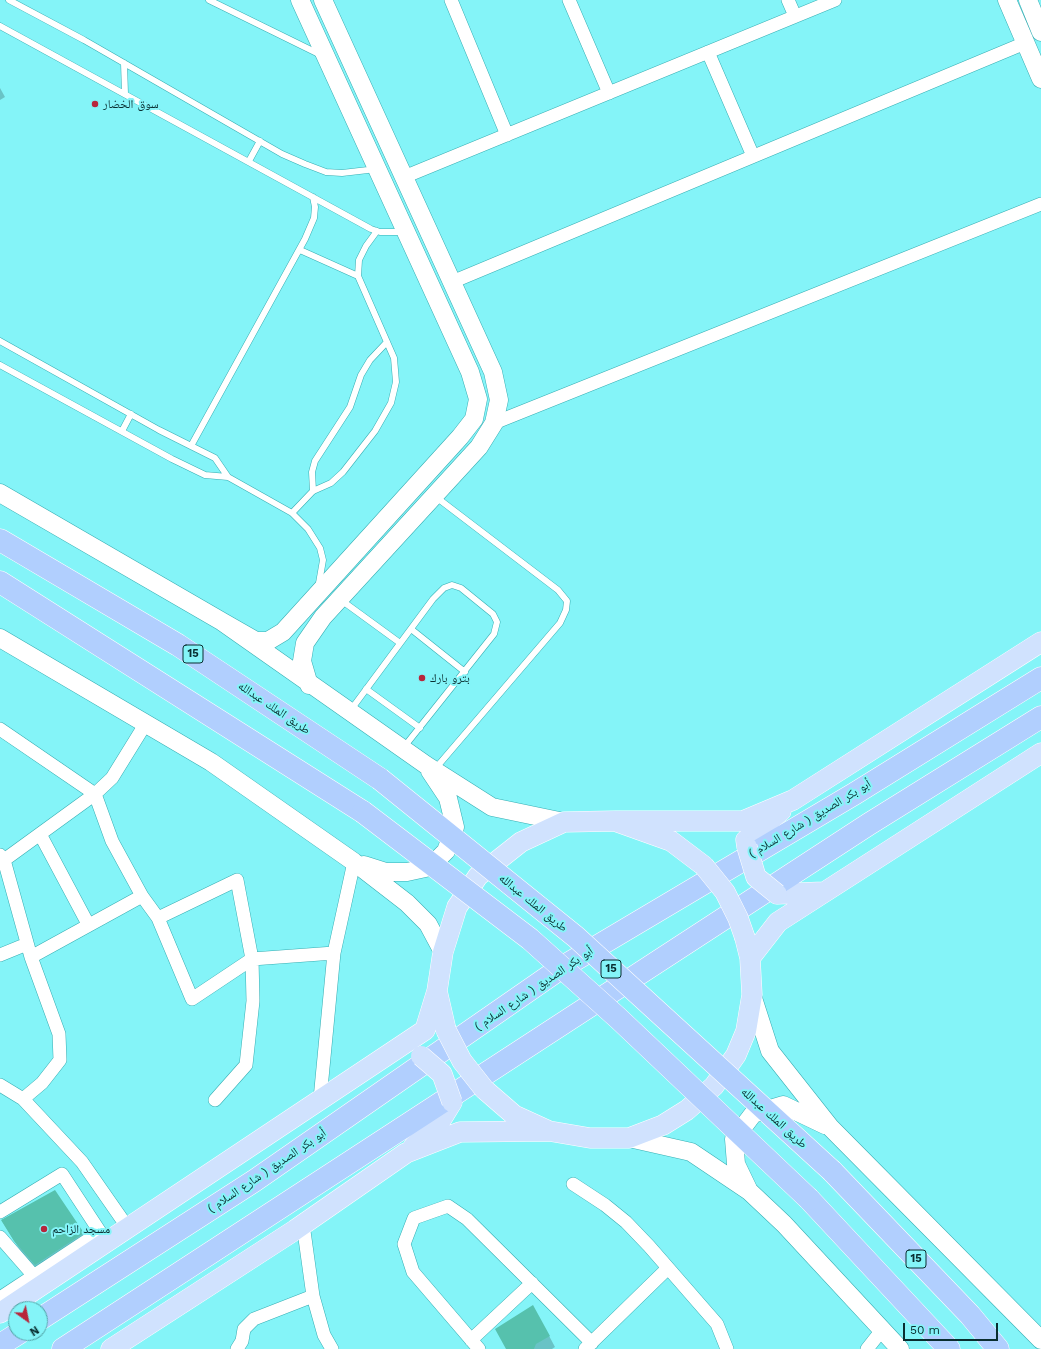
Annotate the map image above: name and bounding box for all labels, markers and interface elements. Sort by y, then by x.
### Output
place label: سوق الخضار [103,97,159,111]
marker: سوق الخضار [90,99,100,109]
road number: 15 [183,645,203,663]
place label: بترو بارك [430,671,470,685]
marker: بترو بارك [417,673,427,683]
street label: طريق الملك عبدالله [235,679,313,737]
street label: ( شارع السلام ) أبو بكر الصديق [746,777,874,861]
street label: طريق الملك عبدالله [496,871,570,935]
street label: ( شارع السلام ) أبو بكر الصديق [472,944,596,1034]
road number: 15 [601,960,621,978]
street label: طريق الملك عبدالله [738,1085,810,1151]
street label: ( شارع السلام ) أبو بكر الصديق [205,1126,329,1216]
place label: مسجد الزاحم [52,1222,110,1236]
marker: مسجد الزاحم [39,1224,49,1234]
road number: 15 [906,1250,926,1268]
north arrow [8,1301,48,1341]
scale bar [905,1315,1000,1341]
text: N [27,1323,41,1338]
text: 50 m [910,1323,940,1337]

